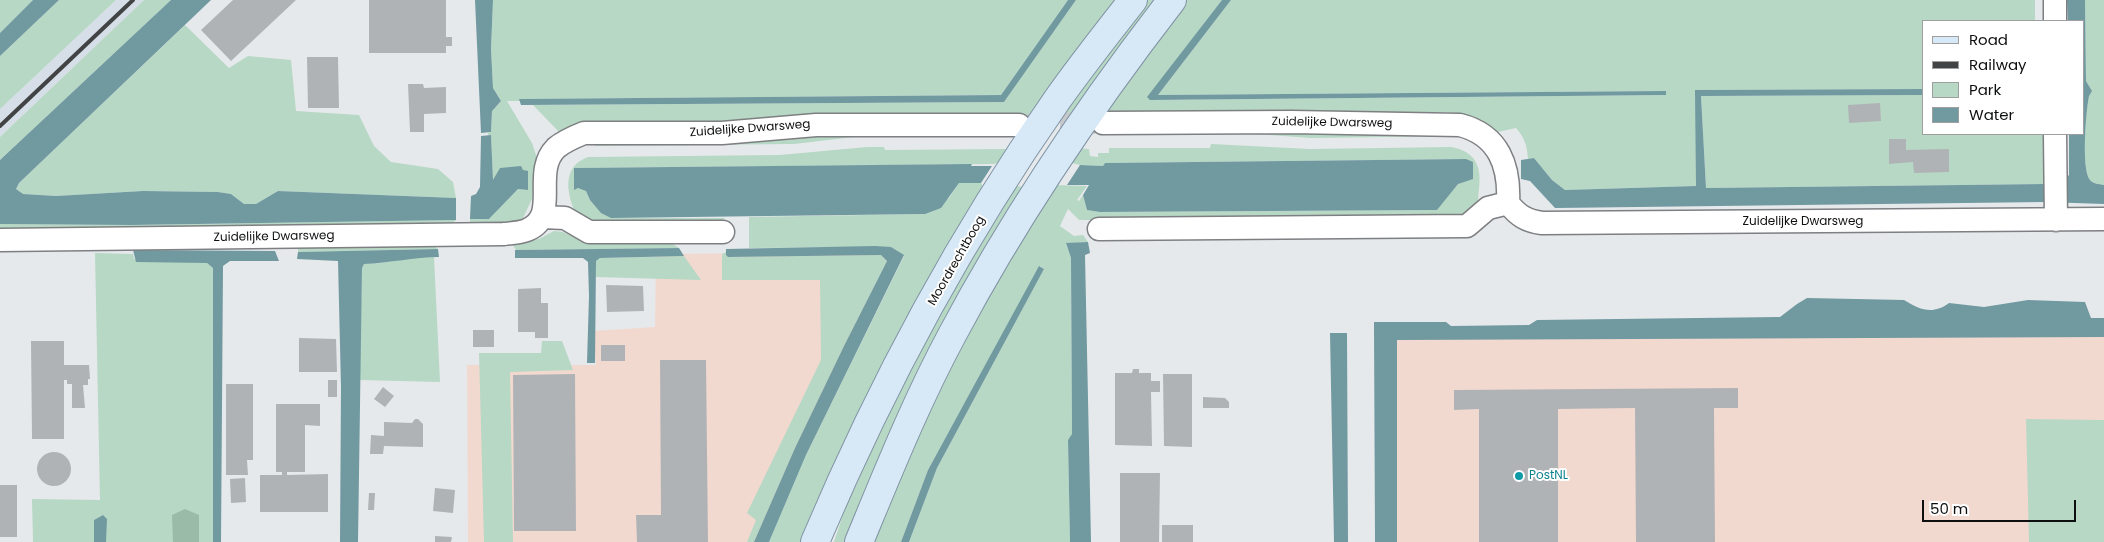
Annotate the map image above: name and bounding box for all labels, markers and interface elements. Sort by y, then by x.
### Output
legend [1922,20,2084,135]
text: Road [1969,29,2008,50]
text: Railway [1969,54,2027,75]
text: Park [1969,79,2001,100]
text: Water [1969,104,2014,125]
street label: Zuidelijke Dwarsweg [1271,115,1393,131]
street label: Zuidelijke Dwarsweg [689,118,811,140]
street label: Moordrechtboog [925,214,989,308]
street label: Zuidelijke Dwarsweg [1743,215,1863,229]
street label: Zuidelijke Dwarsweg [213,229,335,245]
place label: PostNL [1529,469,1568,483]
marker: PostNL [1513,470,1525,482]
scale bar [1924,490,2078,522]
text: 50 m [1930,498,1968,519]

